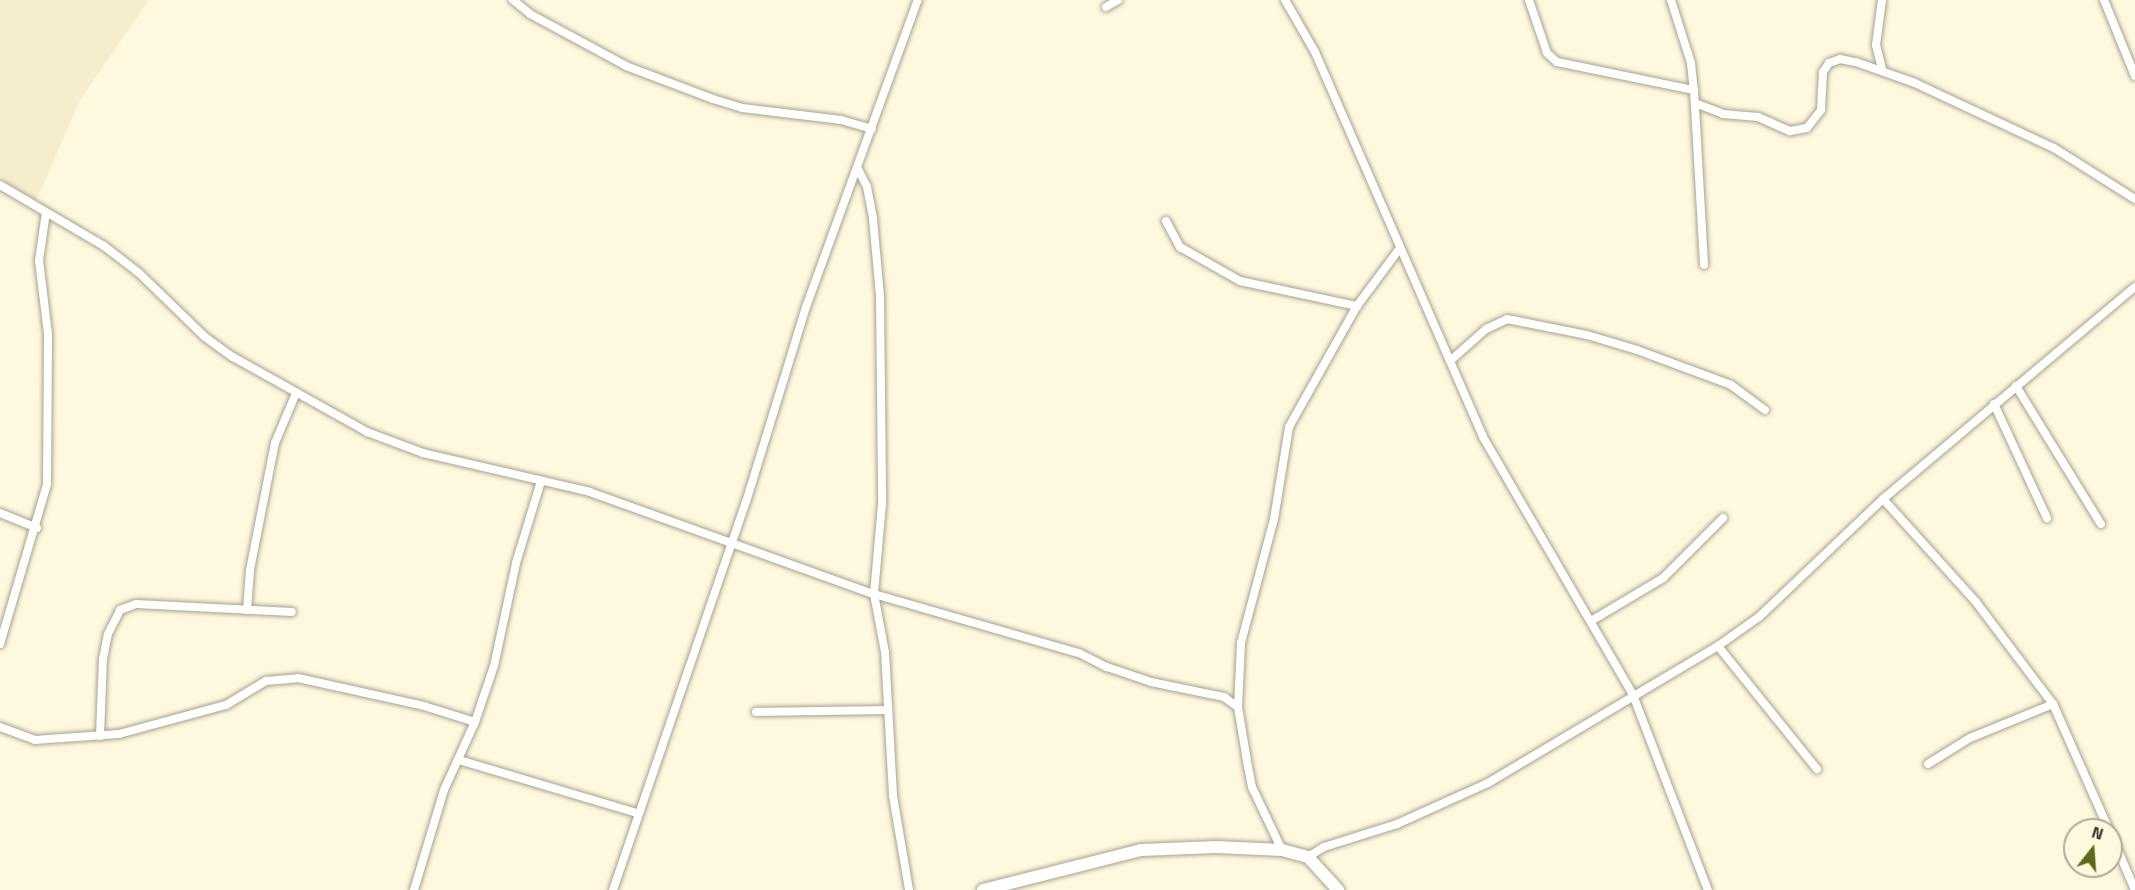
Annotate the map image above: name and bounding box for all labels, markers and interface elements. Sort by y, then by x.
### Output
north arrow [2063,818,2123,878]
text: N [2089,820,2106,846]

